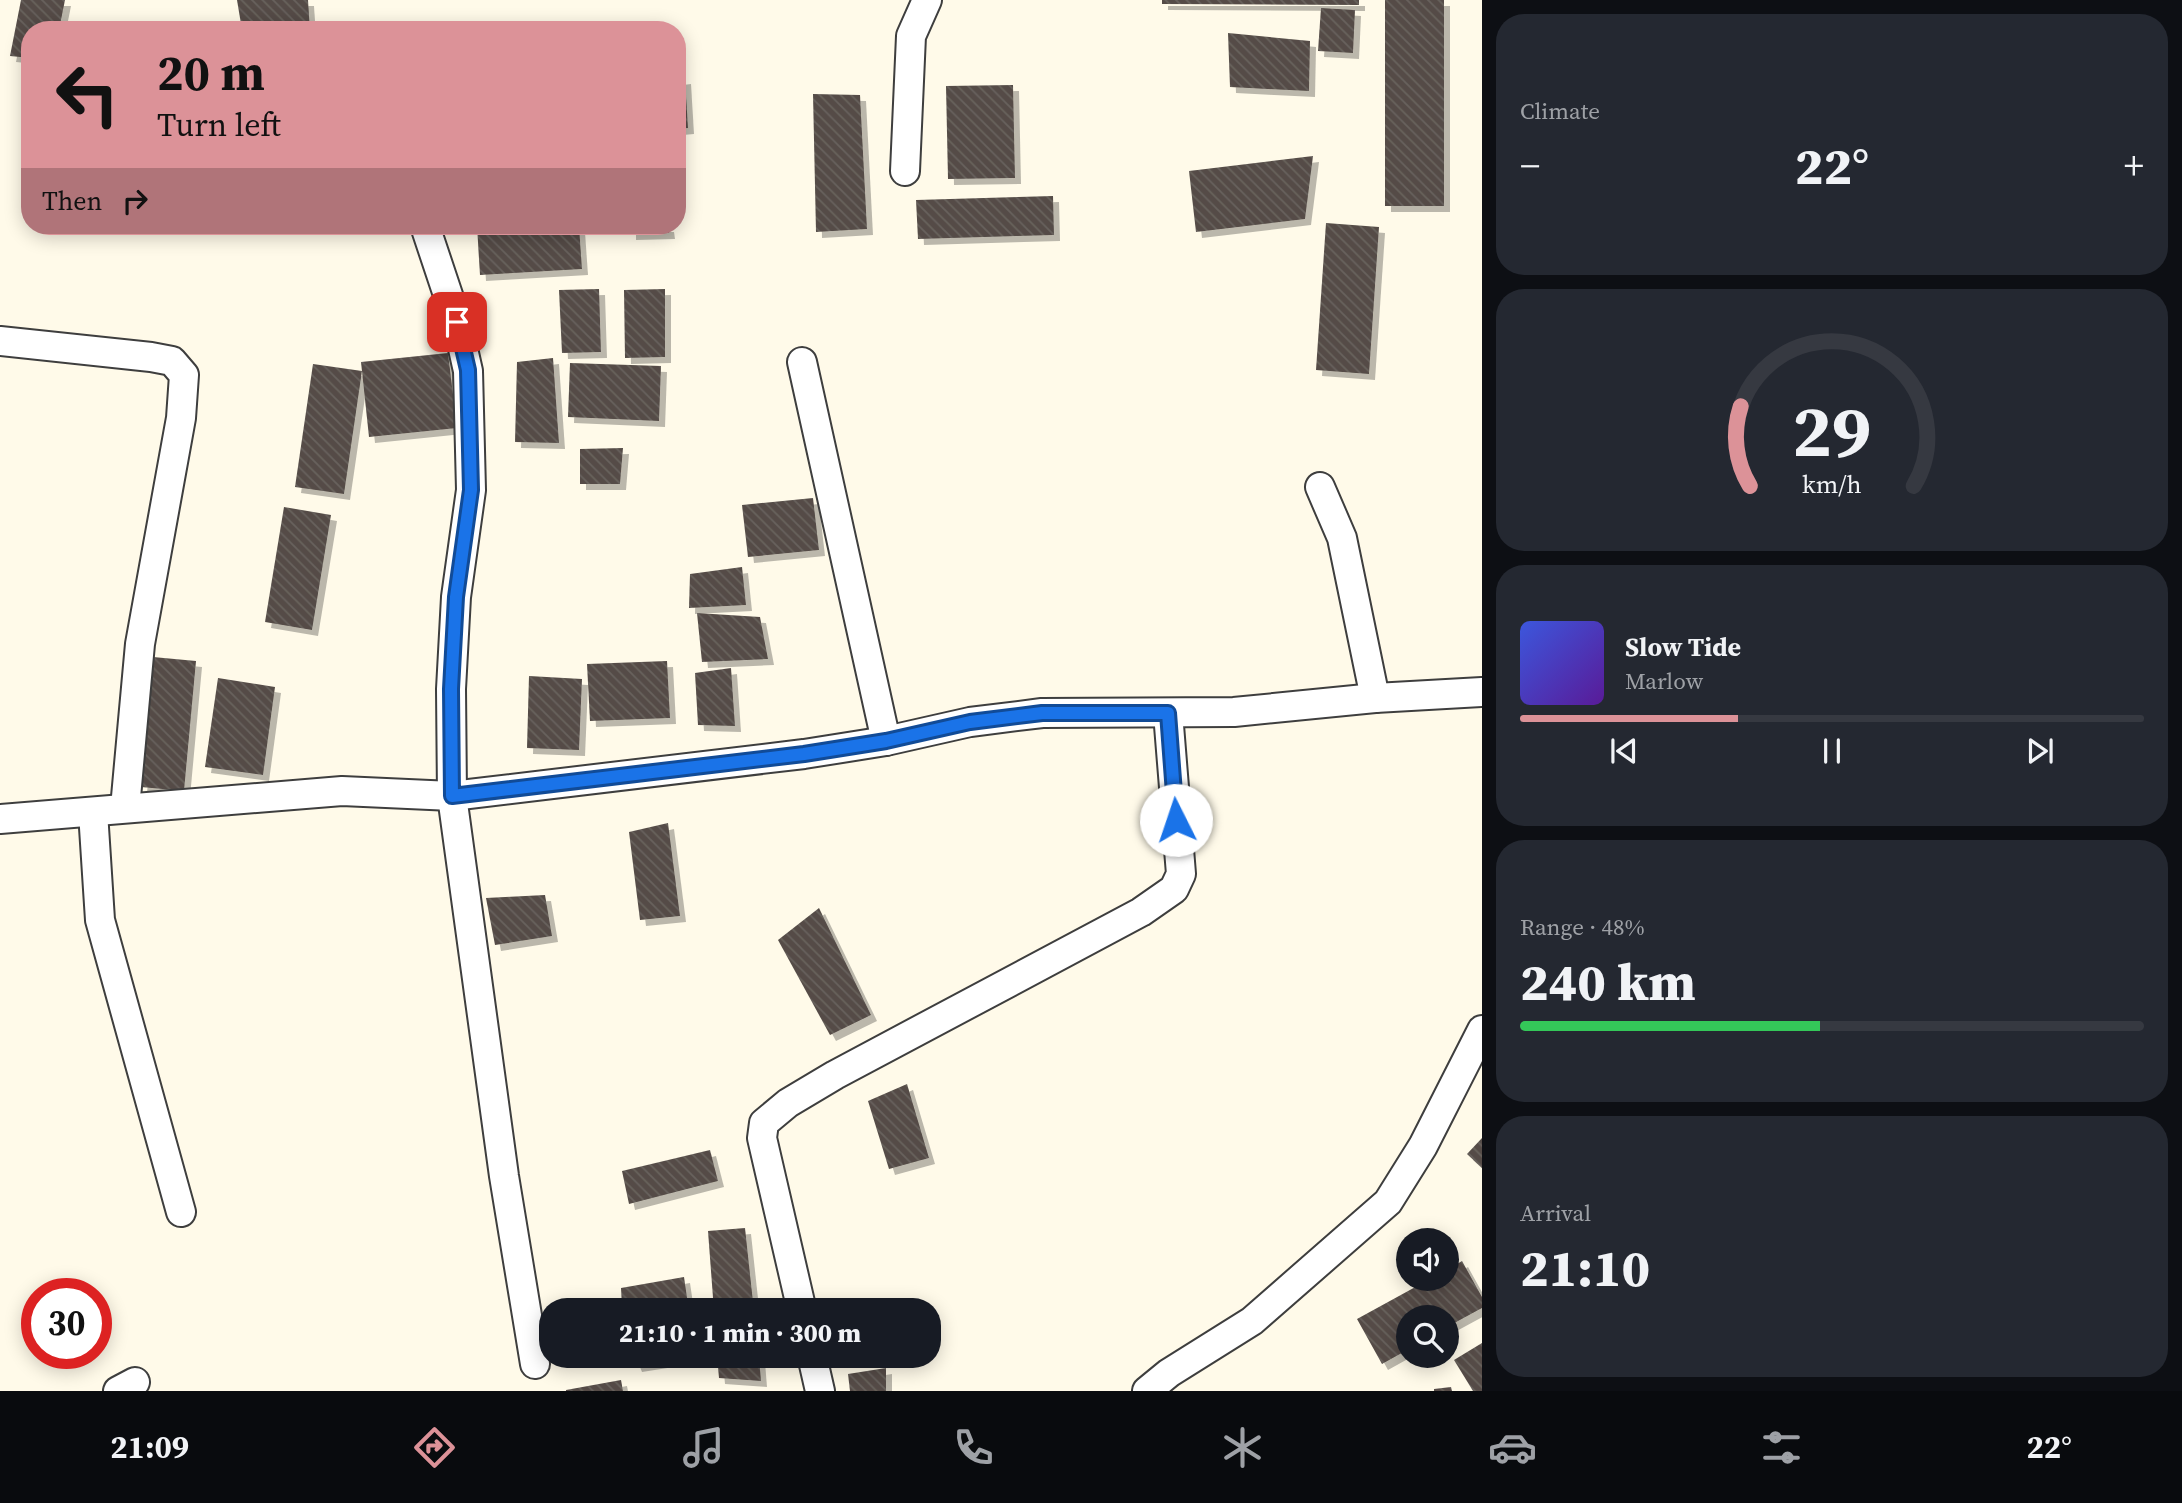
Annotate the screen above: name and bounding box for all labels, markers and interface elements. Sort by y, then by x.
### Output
text: 20 m [157,39,265,106]
icon: left [42,49,133,140]
text: Climate [1520,95,1600,127]
text: Turn left [157,103,281,147]
text: 22° [1795,130,1869,201]
text: − [1520,140,1540,192]
text: + [2124,140,2144,192]
icon: right [116,182,154,220]
text: Then [42,183,102,219]
pin [427,292,487,352]
icon: arrive [438,303,476,341]
text: 29 [1793,382,1871,481]
text: km/h [1802,467,1862,501]
text: Slow Tide [1625,629,1741,665]
text: Marlow [1625,665,1703,697]
icon: previous [1605,732,1643,770]
icon: pause [1813,732,1851,770]
icon: next [2021,732,2059,770]
position arrow [1139,783,1213,857]
text: Range · 48% [1520,911,1645,943]
text: 240 km [1520,946,1696,1017]
text: Arrival [1520,1197,1591,1229]
map controls [1396,1228,1459,1368]
button: sound [1396,1228,1459,1291]
text: 21:10 [1520,1232,1650,1303]
speed limit sign: 30 [21,1278,112,1369]
button: search [1396,1305,1459,1368]
text: 21:10 · 1 min · 300 m [619,1315,861,1351]
icon: directions [410,1423,459,1472]
icon: music [679,1423,728,1472]
icon: phone [949,1423,998,1472]
icon: climate [1218,1423,1267,1472]
icon: car [1488,1423,1537,1472]
icon: filters [1757,1423,1806,1472]
text: 21:09 [110,1425,189,1469]
text: 22° [2027,1425,2072,1469]

